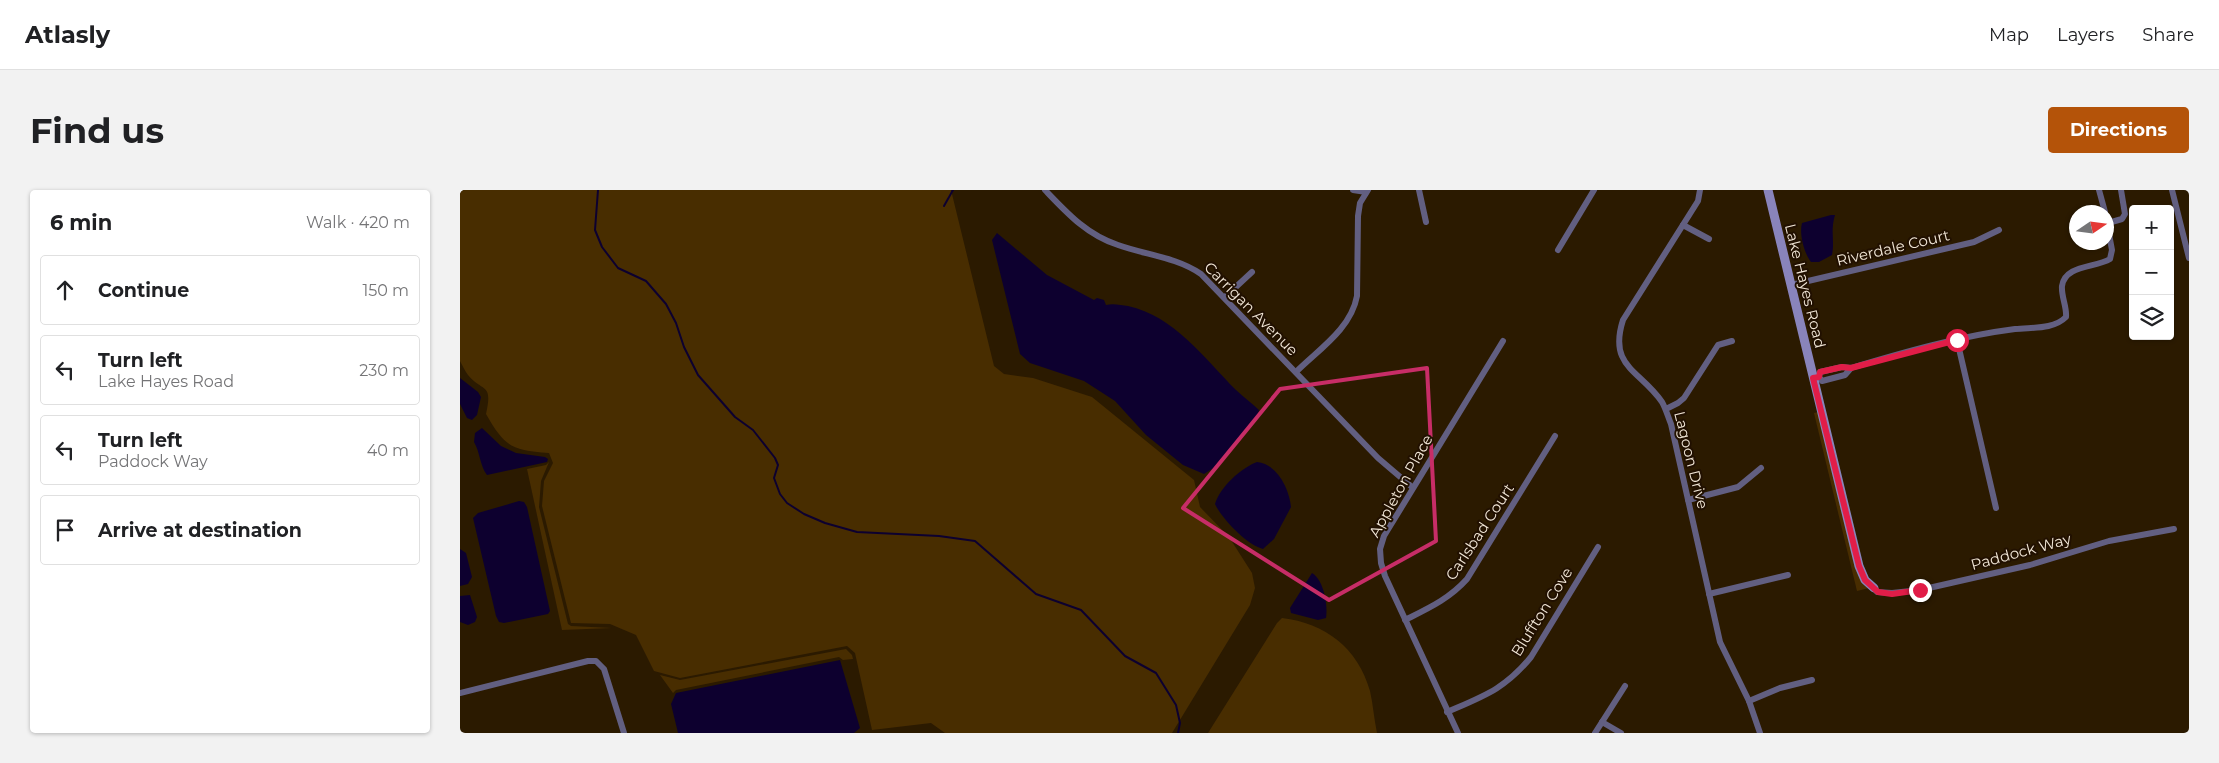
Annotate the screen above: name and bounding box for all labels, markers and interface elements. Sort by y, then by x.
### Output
text: Atlasly [25,20,110,49]
text: Map [1989,24,2029,46]
text: Layers [2057,24,2114,46]
text: Share [2142,24,2194,46]
button: Directions [2048,107,2189,153]
text: Find us [30,109,164,152]
north arrow [2069,205,2114,250]
map controls [2129,205,2174,340]
button: + [2129,205,2174,250]
text: 6 min [50,210,112,235]
text: Walk · 420 m [306,213,410,232]
street label: Lake Hayes Road [1781,222,1830,350]
street label: Riverdale Court [1834,225,1951,270]
button: − [2129,250,2174,295]
street label: Carrigan Avenue [1200,258,1302,360]
icon: ahead [51,276,79,304]
text: Continue [98,279,189,302]
text: 150 m [362,281,409,300]
button: layers [2129,295,2174,340]
route start [1946,329,1969,352]
text: Turn left [98,349,183,372]
icon: left [51,356,79,384]
text: 230 m [359,361,409,380]
text: Lake Hayes Road [98,372,234,391]
street label: Lagoon Drive [1670,409,1713,511]
text: Turn left [98,429,183,452]
street label: Appleton Place [1364,431,1437,540]
icon: left [51,436,79,464]
text: 40 m [367,441,409,460]
text: Paddock Way [98,452,208,471]
street label: Carlsbad Court [1441,480,1518,584]
icon: arrive [51,516,79,544]
text: Arrive at destination [98,519,302,542]
street label: Paddock Way [1969,529,2074,574]
street label: Bluffton Cove [1507,564,1576,660]
route end [1909,579,1932,602]

